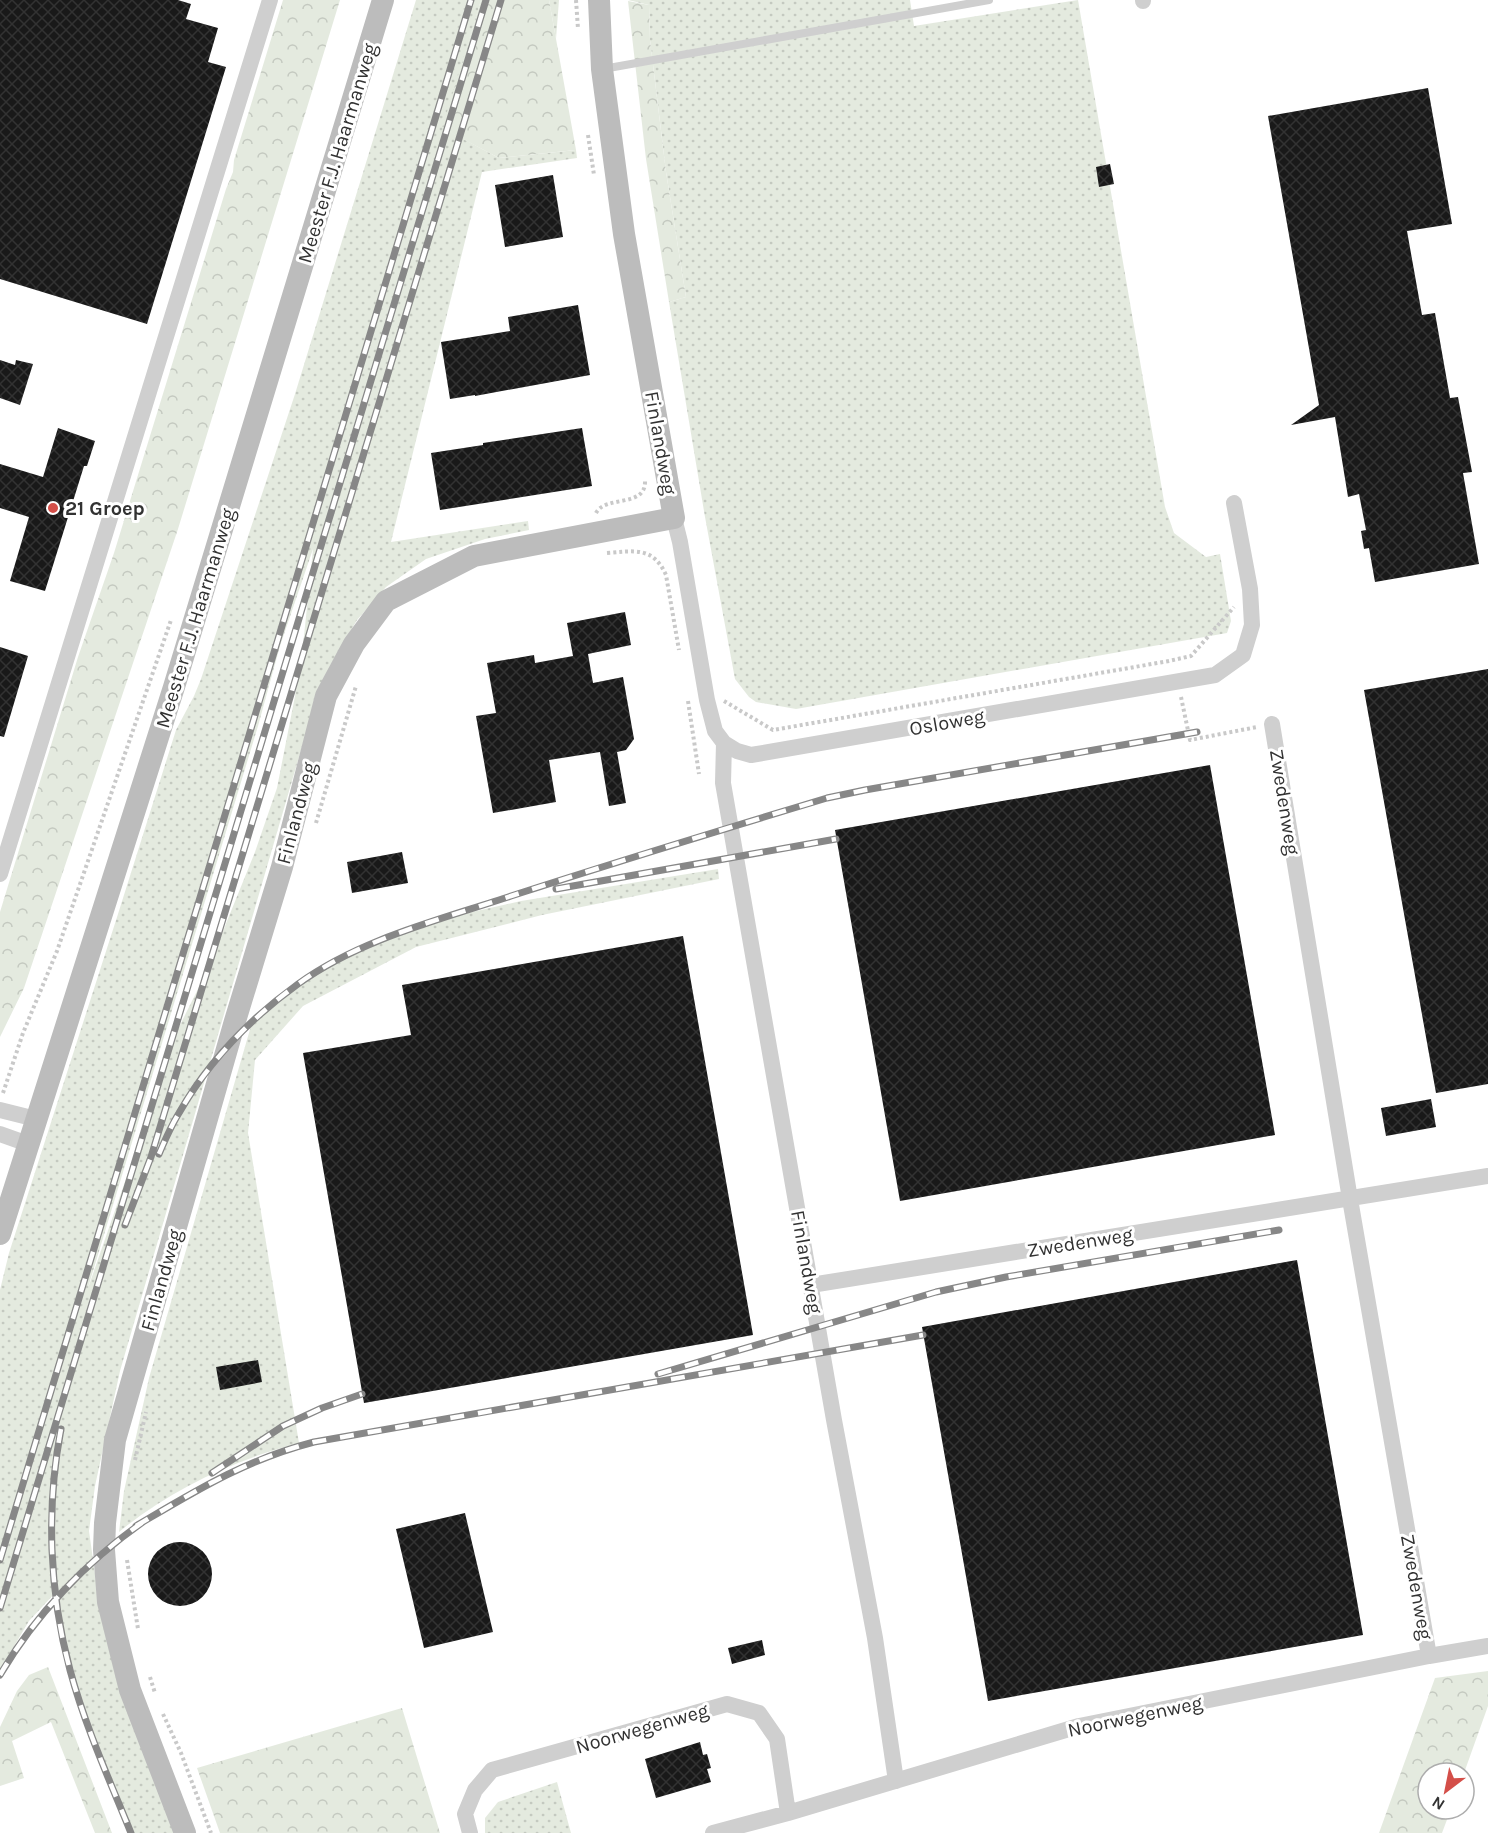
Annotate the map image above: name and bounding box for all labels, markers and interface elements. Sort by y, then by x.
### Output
street label: Meester F.J. Haarmanweg [293,40,382,266]
street label: Finlandweg [640,389,681,497]
place label: 21 Groep [65,497,145,520]
marker: 21 Groep [46,501,60,515]
street label: Meester F.J. Haarmanweg [151,505,240,731]
street label: Osloweg [908,705,987,740]
street label: Zwedenweg [1265,748,1304,857]
street label: Finlandweg [272,759,321,867]
street label: Finlandweg [786,1208,827,1316]
street label: Zwedenweg [1026,1223,1135,1262]
street label: Finlandweg [136,1226,187,1334]
street label: Zwedenweg [1396,1532,1437,1642]
street label: Noorwegenweg [1066,1691,1205,1742]
street label: Noorwegenweg [573,1699,711,1758]
north arrow [1416,1761,1476,1821]
text: N [1428,1792,1448,1814]

